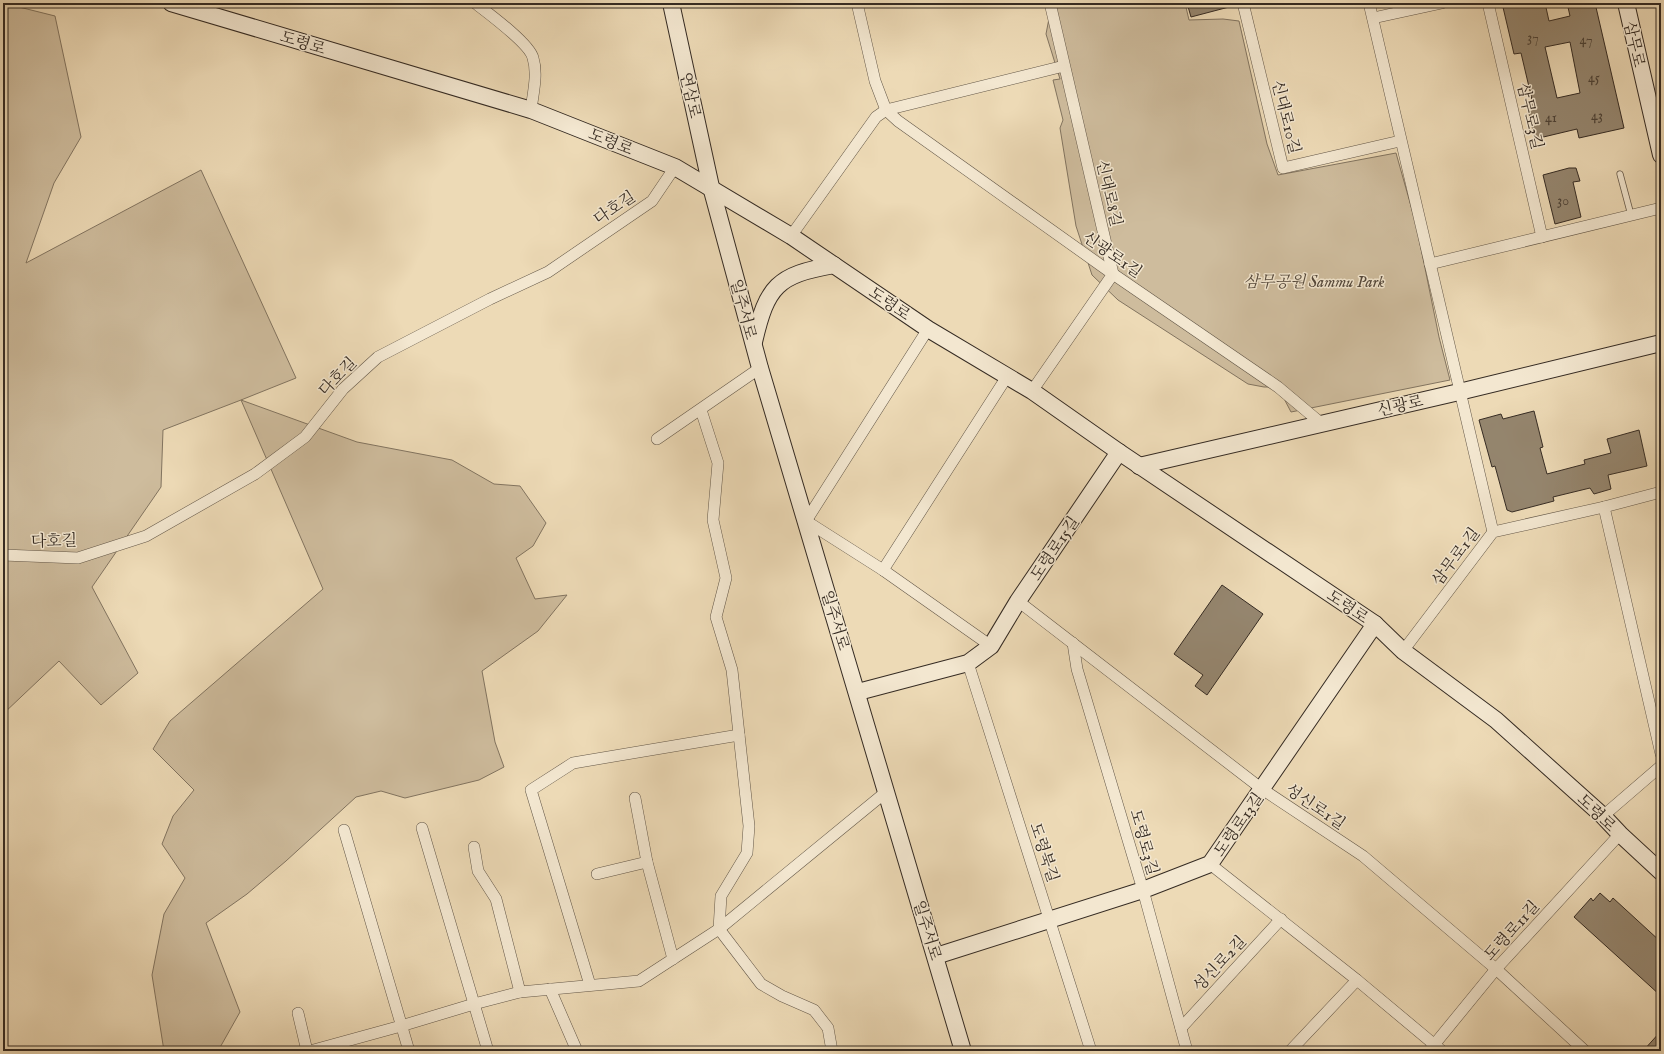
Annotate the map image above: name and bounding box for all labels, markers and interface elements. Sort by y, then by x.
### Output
street label: 삼무로 [1618,20,1648,70]
street label: 도령로 [277,28,328,60]
house number: 37 [1527,29,1539,47]
house number: 47 [1580,31,1592,49]
house number: 45 [1588,69,1600,87]
street label: 연삼로 [674,71,704,121]
street label: 신대로10길 [1266,78,1304,157]
street label: 삼무로3길 [1512,81,1546,152]
house number: 43 [1591,107,1603,125]
house number: 41 [1545,109,1557,127]
street label: 도령로 [585,125,636,161]
street label: 신대로8길 [1091,158,1125,229]
street label: 다호길 [590,187,640,230]
house number: 30 [1557,192,1569,210]
street label: 신광로1길 [1078,228,1145,283]
park label: 삼무공원 Sammu Park [1244,273,1385,293]
street label: 일주서로 [724,277,760,342]
street label: 도령로 [864,283,914,326]
street label: 다호길 [315,354,362,401]
street label: 신광로 [1376,392,1426,422]
street label: 도령로15길 [1027,513,1085,585]
street label: 삼무로1길 [1428,524,1485,590]
street label: 다호길 [31,532,77,552]
street label: 도령로 [1322,586,1372,629]
street label: 일주서로 [815,588,853,654]
street label: 성신로1길 [1281,780,1349,835]
street label: 도령로13길 [1210,789,1269,861]
street label: 도령로 [1572,790,1620,837]
street label: 도령로3길 [1124,807,1162,878]
street label: 도령북길 [1024,820,1062,885]
street label: 도령로11길 [1480,897,1545,965]
street label: 일주서로 [907,898,945,964]
street label: 성신로2길 [1190,932,1251,997]

